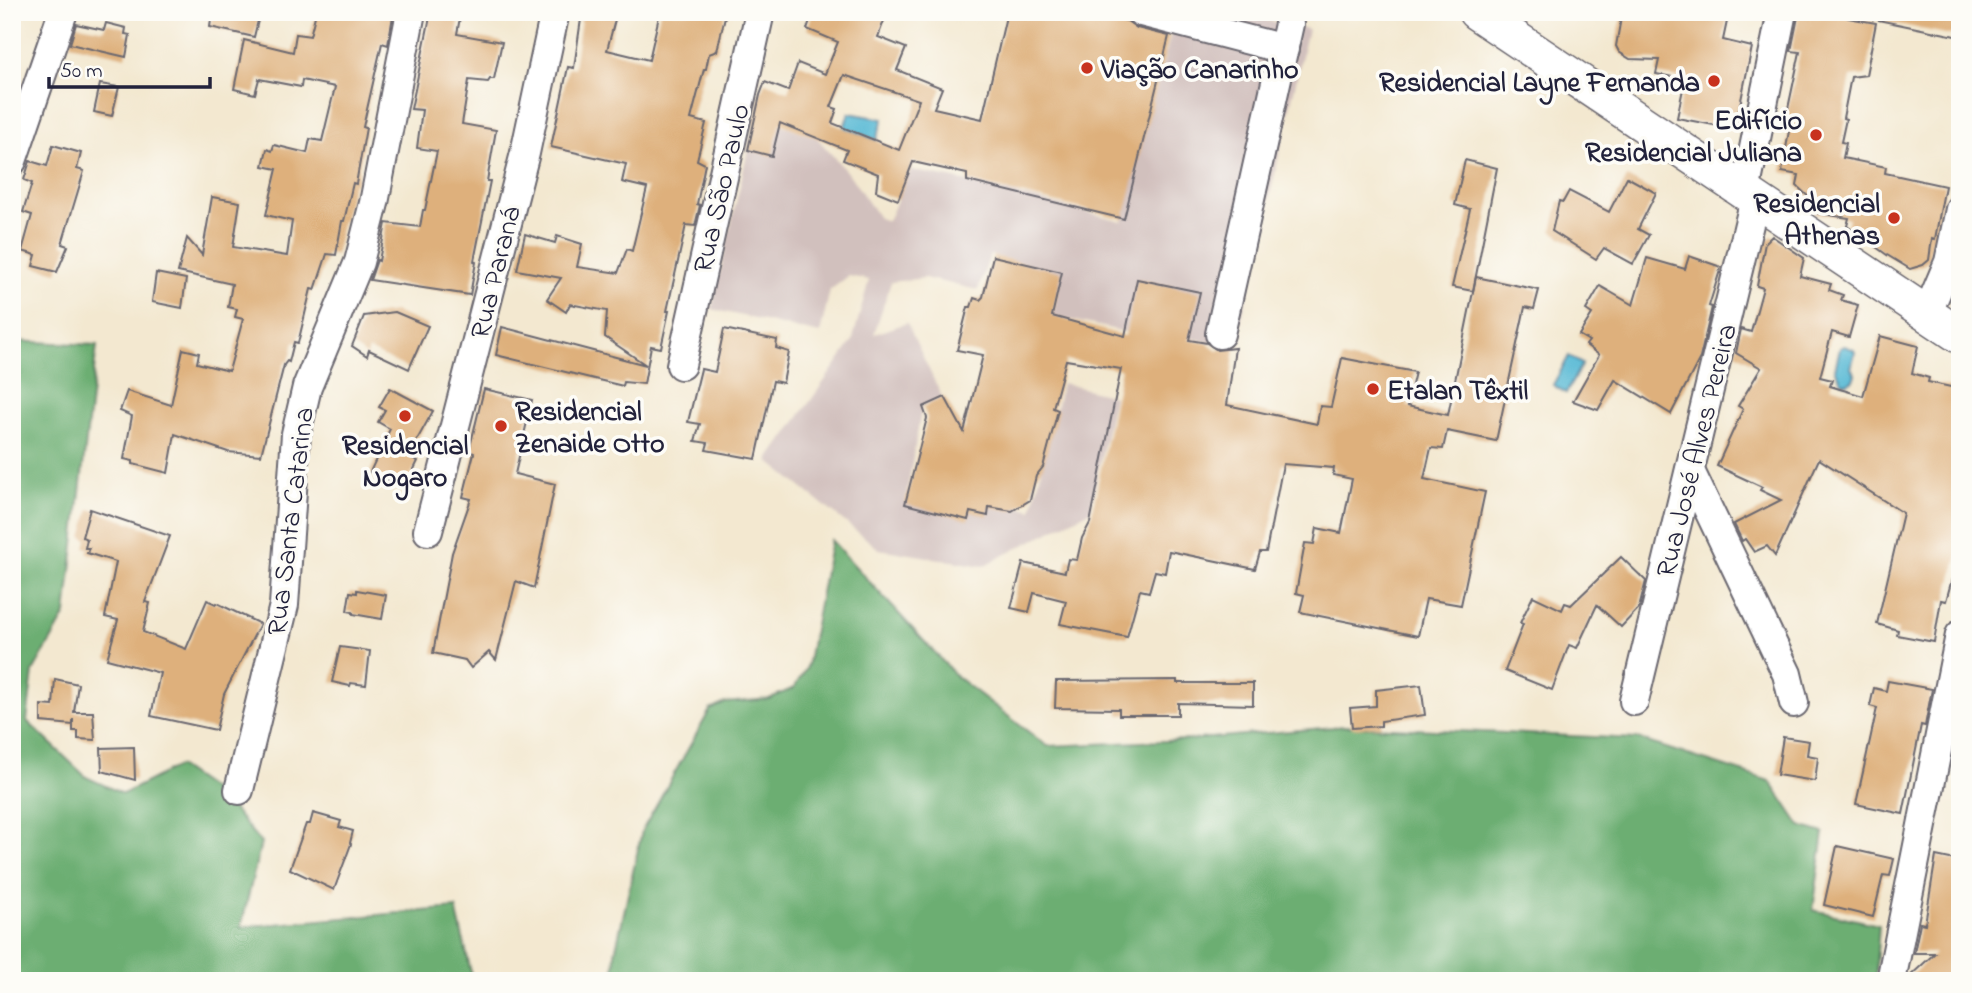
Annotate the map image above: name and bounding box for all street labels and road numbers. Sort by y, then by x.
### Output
street label: Rua São Paulo [684,100,763,277]
street label: Rua Paraná [461,202,534,343]
street label: Rua José Alves Pereira [1647,320,1750,582]
street label: Rua Santa Catarina [258,405,327,638]

